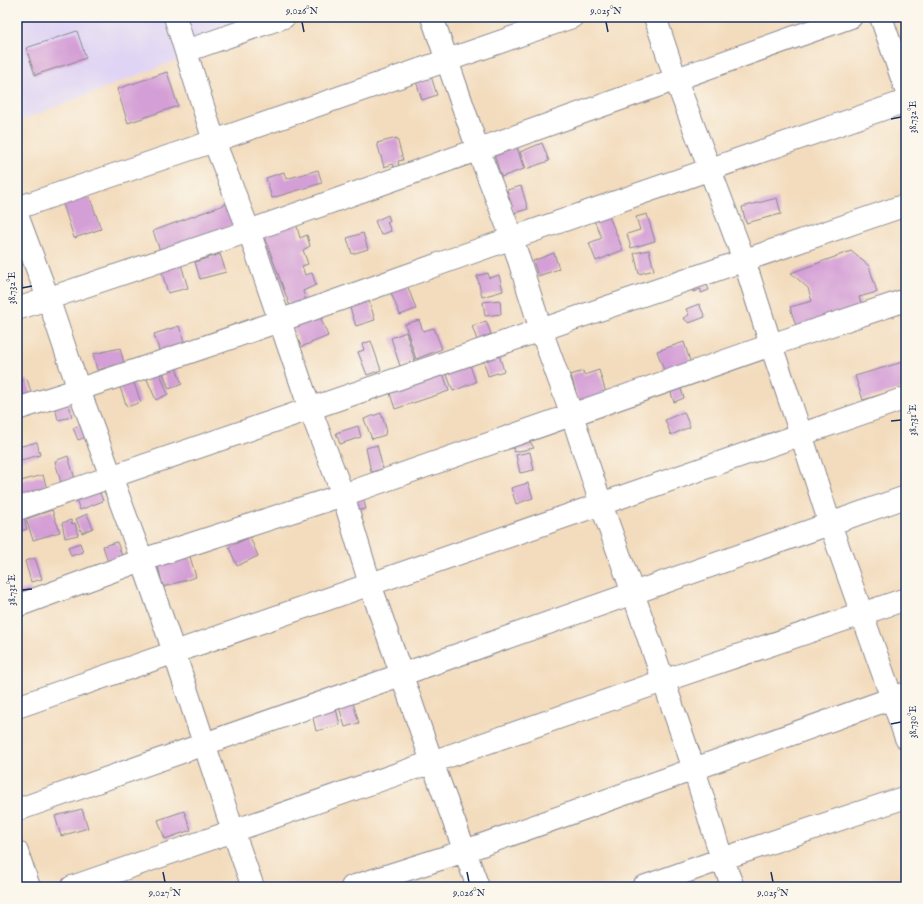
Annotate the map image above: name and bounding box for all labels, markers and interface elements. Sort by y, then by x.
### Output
text: 9.026°N [285,5,318,18]
text: 9.025°N [589,5,622,18]
text: 38.732°E [907,101,920,133]
text: 38.732°E [6,272,19,304]
text: 38.731°E [907,404,920,436]
text: 38.731°E [6,574,19,606]
text: 38.730°E [907,706,920,738]
text: 9.027°N [148,887,182,900]
text: 9.026°N [452,887,485,900]
text: 9.025°N [756,887,789,900]

